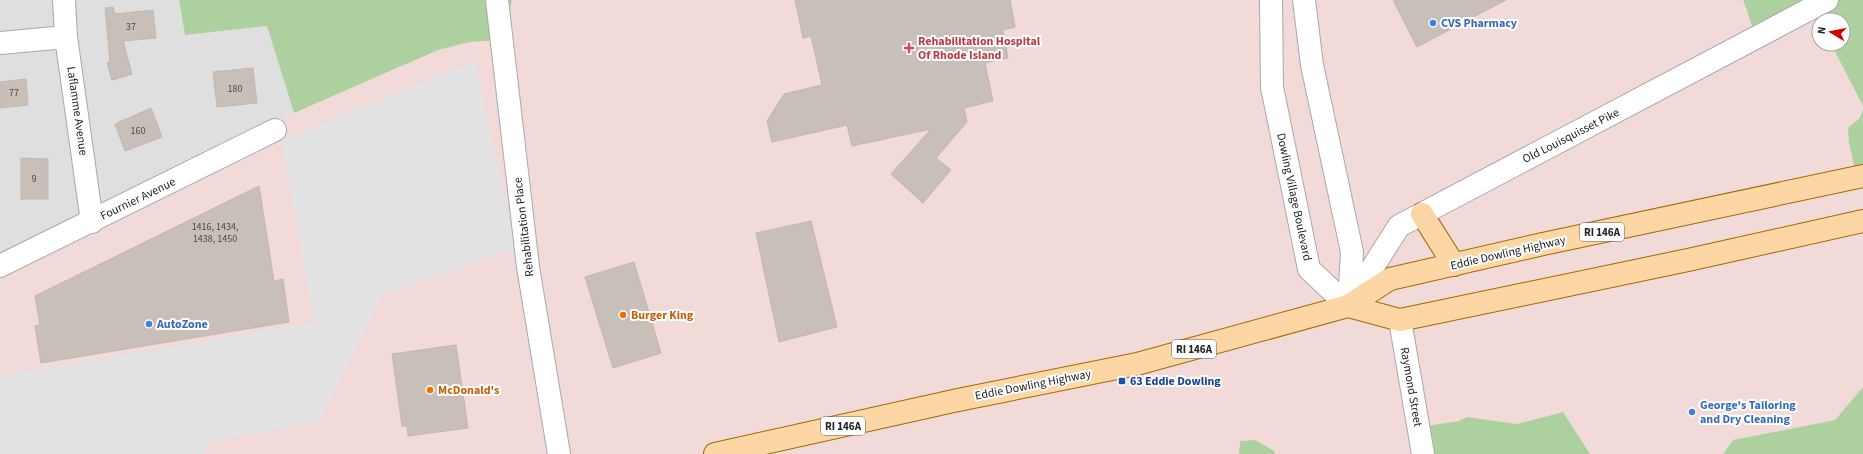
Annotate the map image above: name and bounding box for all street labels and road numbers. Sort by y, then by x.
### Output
street label: Laflamme Avenue [62,65,92,157]
street label: Old Louisquisset Pike [1520,104,1622,168]
street label: Dowling Village Boulevard [1272,132,1316,262]
street label: Fournier Avenue [97,173,179,225]
street label: Rehabilitation Place [509,176,539,278]
road number: RI 146A [1580,223,1624,241]
street label: Eddie Dowling Highway [1449,231,1568,275]
road number: RI 146A [1172,340,1216,358]
street label: Raymond Street [1396,346,1426,428]
street label: Eddie Dowling Highway [974,365,1093,405]
road number: RI 146A [821,417,865,435]

